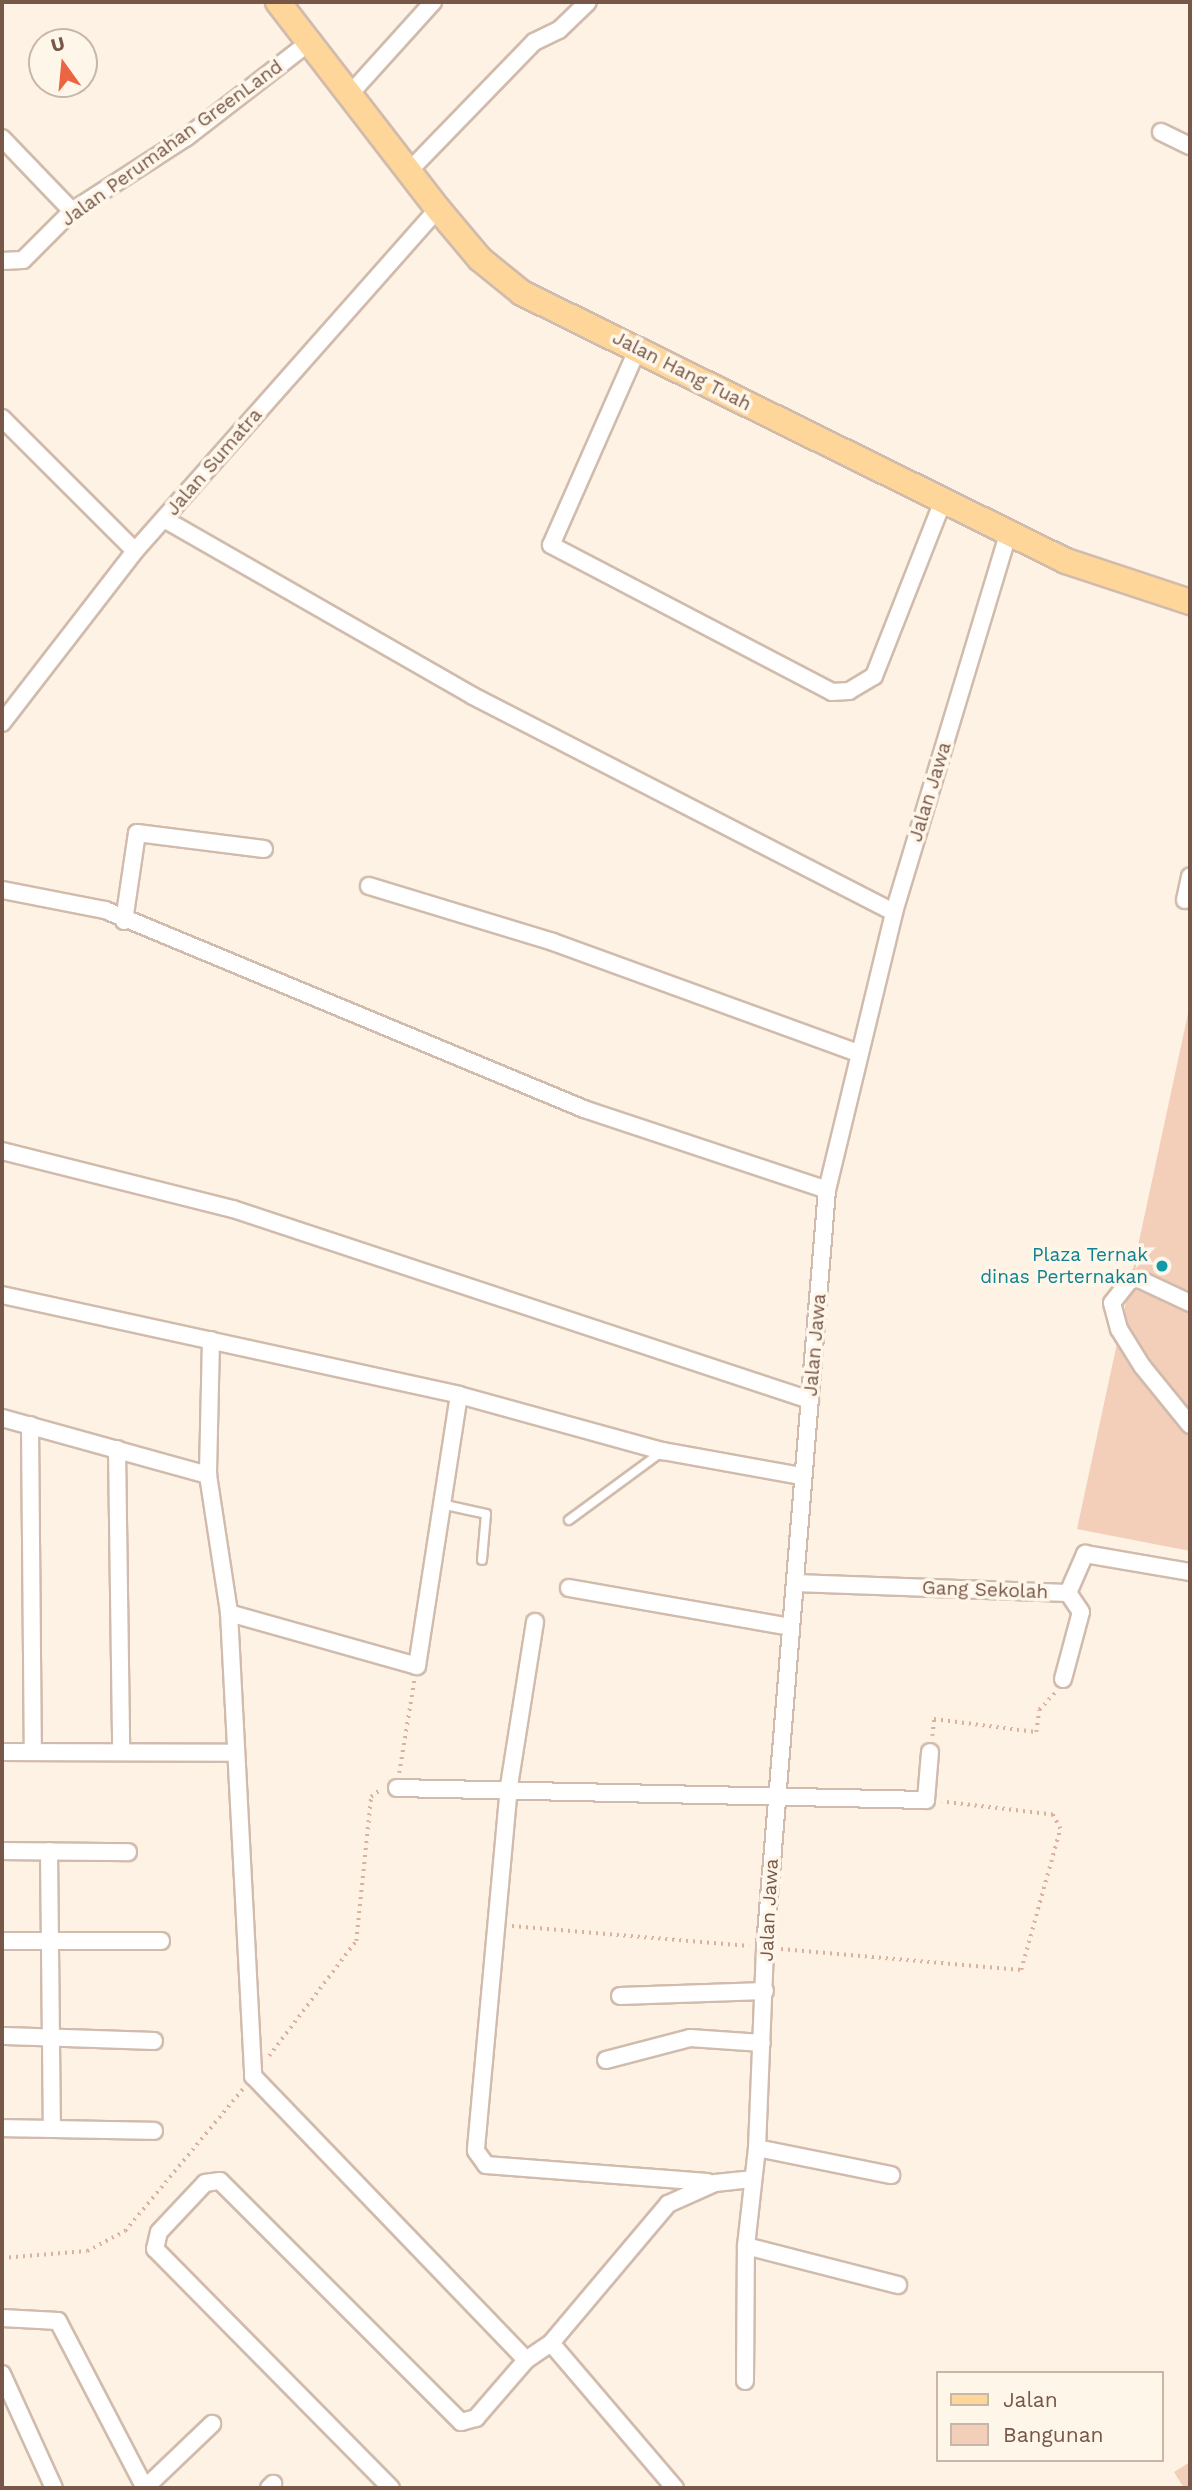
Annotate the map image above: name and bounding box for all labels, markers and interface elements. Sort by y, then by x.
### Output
north arrow [28,28,98,98]
text: U [48,31,67,57]
street label: Jalan Perumahan GreenLand [57,55,287,231]
street label: Jalan Hang Tuah [608,326,756,416]
street label: Jalan Sumatra [161,404,267,520]
street label: Jalan Jawa [904,739,956,845]
place label: Plaza Ternak dinas Perternakan [980,1244,1148,1288]
marker: Plaza Ternak dinas Perternakan [1154,1258,1170,1274]
street label: Jalan Jawa [799,1293,831,1397]
street label: Gang Sekolah [922,1576,1048,1604]
street label: Jalan Jawa [755,1858,783,1962]
legend [936,2371,1164,2462]
text: Jalan [1003,2387,1058,2412]
text: Bangunan [1003,2422,1104,2447]

